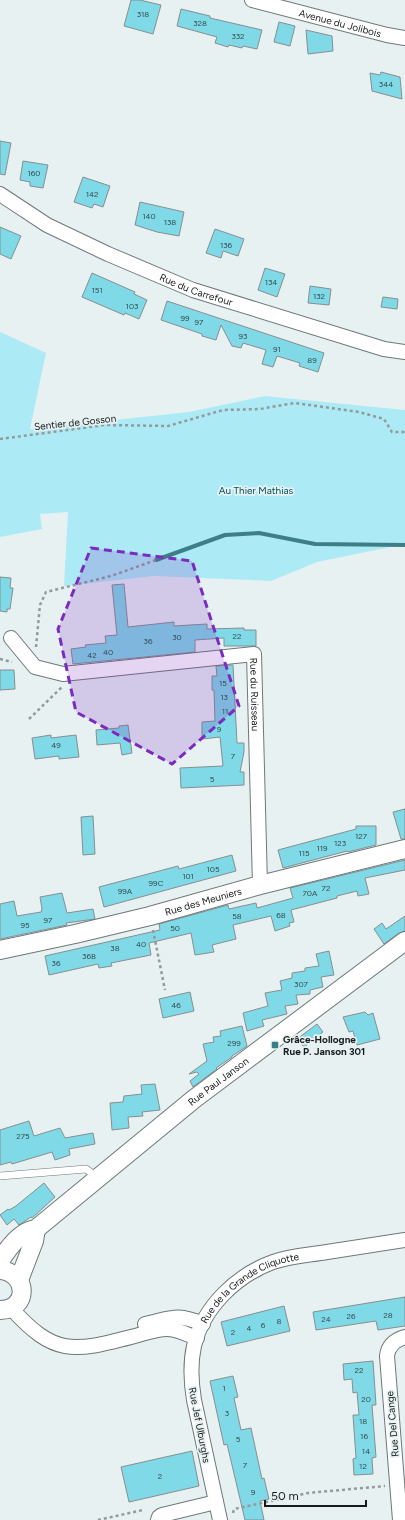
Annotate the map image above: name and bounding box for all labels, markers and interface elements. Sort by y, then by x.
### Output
street label: Avenue du Jolibois [297,6,383,40]
house number: 318 [137,9,149,19]
house number: 328 [193,18,207,28]
house number: 332 [231,31,245,41]
house number: 344 [379,79,393,89]
house number: 160 [28,168,40,178]
house number: 142 [86,189,98,199]
house number: 140 [142,211,156,221]
house number: 138 [164,217,176,227]
house number: 136 [220,240,233,250]
street label: Rue du Carrefour [158,271,235,309]
house number: 134 [265,277,277,287]
house number: 151 [91,285,103,295]
house number: 132 [313,291,325,301]
house number: 103 [126,301,138,311]
house number: 99 [180,313,190,323]
house number: 97 [195,317,204,327]
house number: 93 [239,331,247,341]
house number: 91 [273,344,281,354]
house number: 89 [307,355,317,365]
street label: Sentier de Gosson [33,412,117,433]
park label: Au Thier Mathias [219,484,294,497]
house number: 22 [233,631,241,641]
house number: 30 [172,632,182,642]
house number: 36 [144,636,153,646]
house number: 40 [103,647,113,657]
house number: 42 [87,650,97,660]
street label: Rue du Ruisseau [247,658,262,731]
house number: 15 [219,678,227,688]
house number: 13 [220,692,228,702]
house number: 11 [222,706,228,716]
house number: 9 [217,724,222,734]
house number: 49 [51,740,61,750]
house number: 7 [231,751,236,761]
house number: 5 [210,774,215,784]
house number: 127 [355,831,368,841]
house number: 123 [334,838,346,848]
house number: 119 [316,843,328,853]
house number: 115 [298,848,310,858]
house number: 105 [206,864,220,874]
house number: 101 [182,871,194,881]
house number: 99C [149,878,164,888]
house number: 72 [322,883,330,893]
street label: Rue des Meuniers [163,884,243,919]
house number: 99A [118,886,133,896]
house number: 70A [303,888,318,898]
house number: 68 [276,910,286,920]
house number: 58 [232,911,242,921]
house number: 97 [44,915,53,925]
house number: 95 [20,920,30,930]
house number: 50 [170,923,180,933]
house number: 40 [136,939,146,949]
house number: 38 [110,943,120,953]
house number: 36B [82,951,96,961]
house number: 36 [52,958,61,968]
house number: 307 [294,979,309,989]
house number: 46 [171,1000,181,1010]
place label: Grâce-Hollogne Rue P. Janson 301 [283,1033,365,1058]
house number: 299 [227,1038,241,1048]
marker: Grâce-Hollogne Rue P. Janson 301 [270,1040,280,1050]
street label: Rue Paul Janson [185,1054,252,1109]
house number: 275 [16,1131,30,1141]
street label: Rue de la Grande Cliquotte [198,1250,300,1326]
house number: 28 [383,1310,393,1320]
house number: 26 [347,1311,356,1321]
house number: 24 [321,1314,331,1324]
house number: 8 [277,1316,282,1326]
house number: 6 [261,1320,266,1330]
house number: 4 [247,1323,252,1333]
house number: 2 [231,1327,235,1337]
house number: 22 [355,1365,363,1375]
house number: 1 [222,1383,226,1393]
street label: Rue Jef Ulburghs [186,1386,213,1464]
street label: Rue Del Cange [383,1390,402,1457]
house number: 20 [361,1394,371,1404]
house number: 3 [225,1408,229,1418]
house number: 18 [359,1416,367,1426]
house number: 16 [360,1431,368,1441]
house number: 5 [236,1434,241,1444]
house number: 14 [362,1446,370,1456]
house number: 7 [243,1460,248,1470]
house number: 12 [359,1461,367,1471]
house number: 2 [158,1471,162,1481]
scale bar [265,1482,366,1508]
house number: 9 [251,1487,256,1497]
text: 50 m [271,1489,299,1503]

